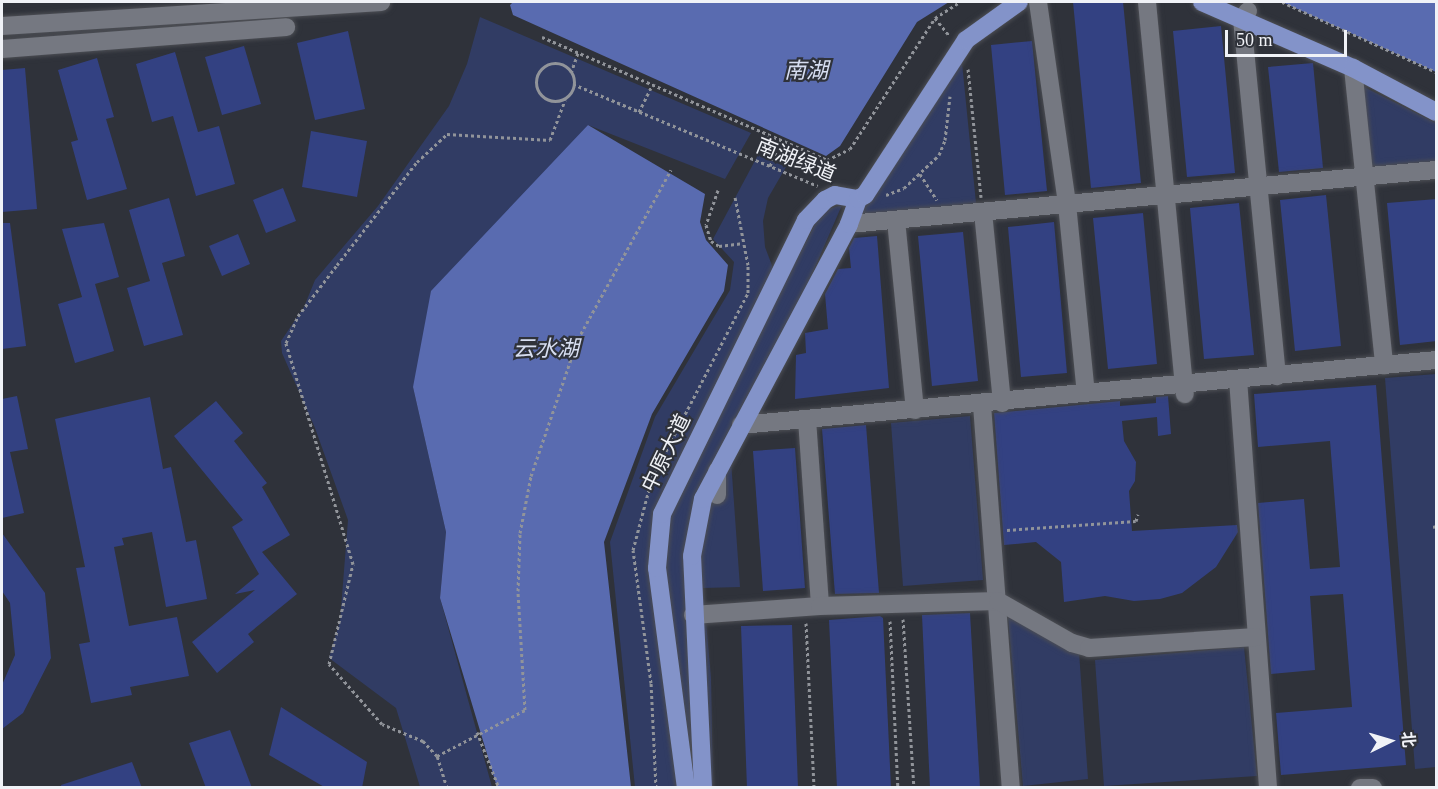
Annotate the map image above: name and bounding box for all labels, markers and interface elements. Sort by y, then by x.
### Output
scale bar [1228,18,1350,56]
text: 50 m [1236,30,1273,50]
water label: 南湖 [784,58,828,84]
street label: 南湖绿道 [752,133,840,187]
water label: 云水湖 [513,336,579,362]
street label: 中原大道 [636,410,696,496]
north arrow [1360,711,1420,771]
text: 北 [1399,731,1418,748]

